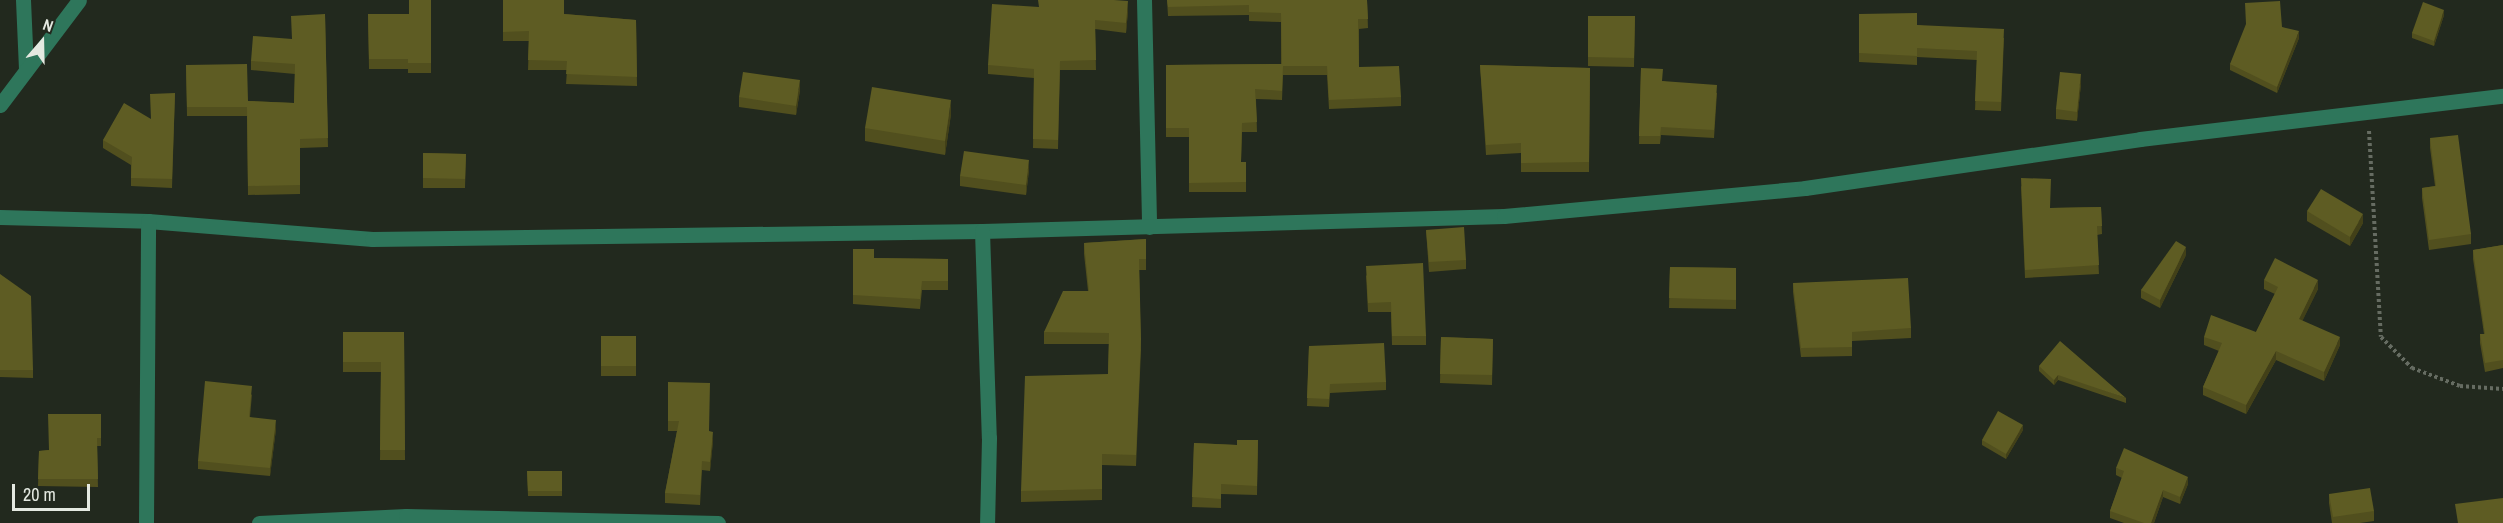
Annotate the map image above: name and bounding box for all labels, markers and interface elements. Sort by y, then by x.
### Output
north arrow [12,12,72,72]
text: N [40,13,56,37]
scale bar [15,472,93,510]
text: 20 m [23,482,56,507]

